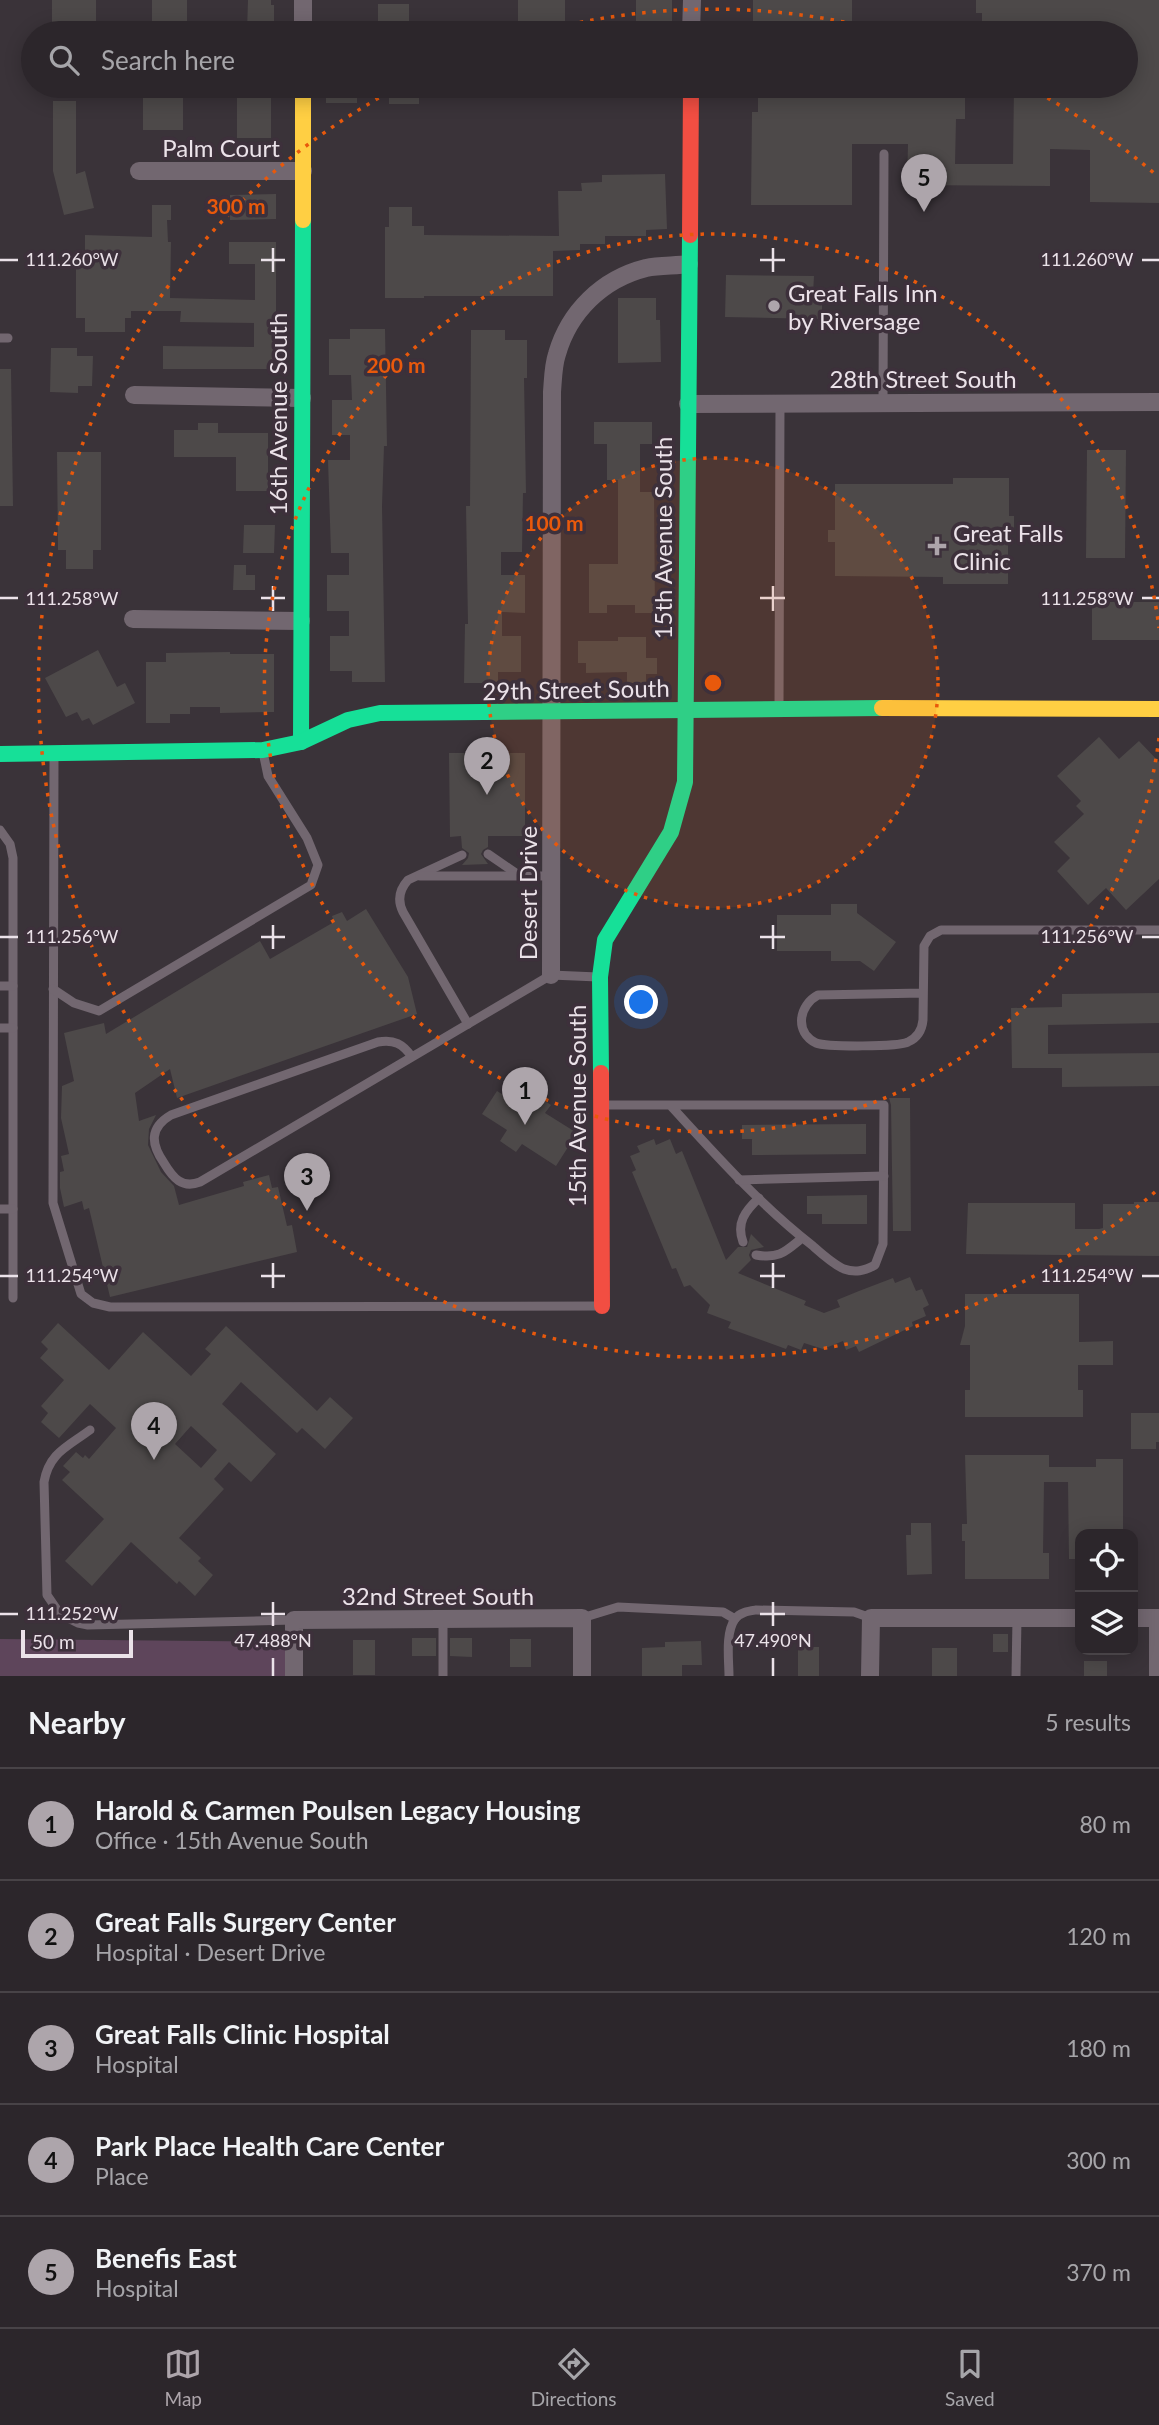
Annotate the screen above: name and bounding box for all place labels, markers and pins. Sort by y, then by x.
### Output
pin: 5 [901,154,947,212]
place label: Great Falls Inn by Riversage [788,278,938,335]
marker: Great Falls Inn by Riversage [766,298,782,314]
place label: Great Falls Clinic [953,518,1063,575]
marker: Great Falls Clinic [927,536,947,556]
centre of rings [701,671,725,695]
pin: 2 [464,737,510,795]
pin: 1 [502,1067,548,1125]
pin: 3 [284,1153,330,1211]
pin: 4 [131,1402,177,1460]

